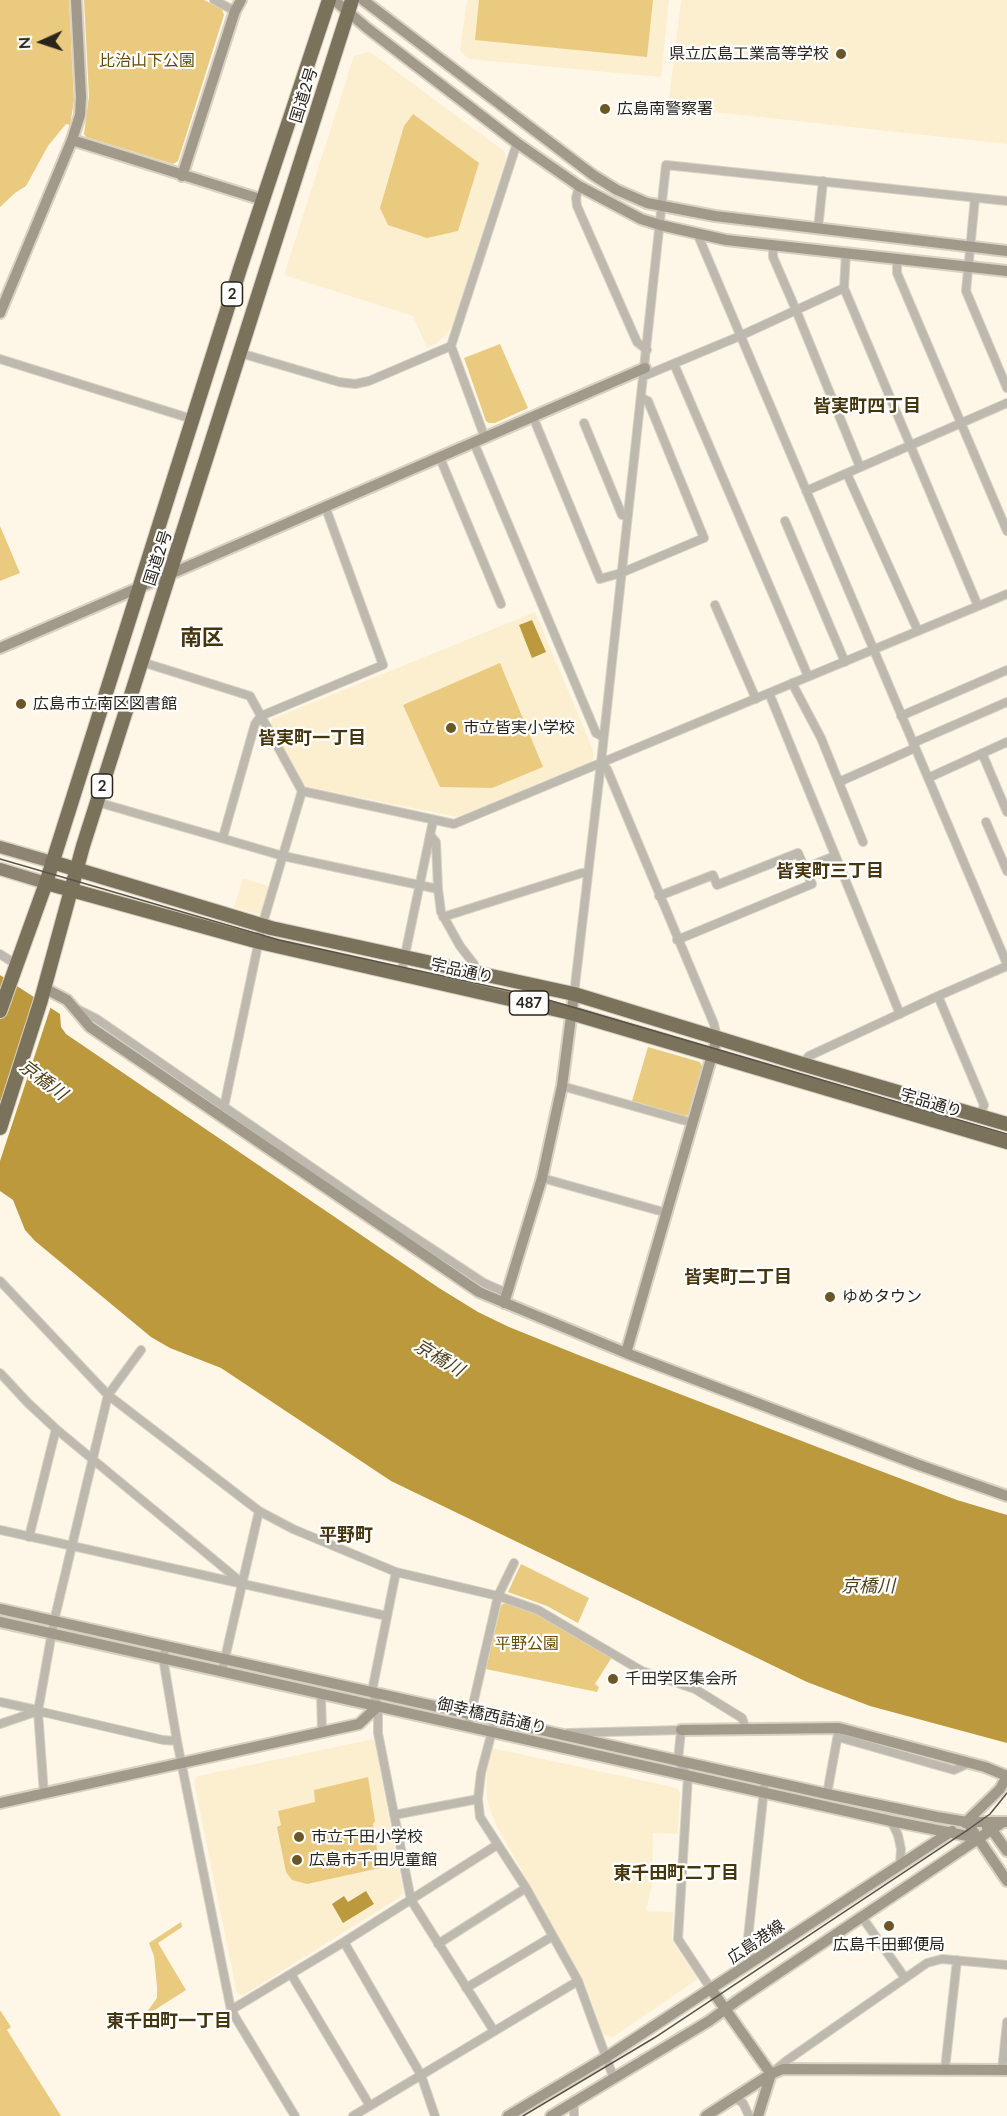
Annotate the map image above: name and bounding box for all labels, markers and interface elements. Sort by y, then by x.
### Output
north arrow [12,12,72,72]
text: N [14,36,33,50]
place label: 県立広島工業高等学校 [669,44,829,64]
marker: 県立広島工業高等学校 [834,47,848,61]
park label: 比治山下公園 [99,51,195,71]
street label: 国道2号 [286,65,322,125]
place label: 広島南警察署 [617,99,713,119]
marker: 広島南警察署 [598,102,612,116]
road number: 2 [222,282,242,306]
district label: 皆実町四丁目 [813,395,921,417]
street label: 国道2号 [140,528,176,588]
district label: 南区 [180,625,224,651]
place label: 広島市立南区図書館 [33,694,177,714]
marker: 広島市立南区図書館 [14,697,28,711]
place label: 市立皆実小学校 [463,718,575,738]
marker: 市立皆実小学校 [444,721,458,735]
district label: 皆実町一丁目 [258,727,366,749]
road number: 2 [92,774,112,798]
district label: 皆実町三丁目 [776,860,884,882]
street label: 宇品通り [429,954,495,988]
road number: 487 [510,991,548,1015]
water label: 京橋川 [15,1055,71,1105]
street label: 宇品通り [898,1084,964,1122]
district label: 皆実町二丁目 [684,1266,792,1288]
place label: ゆめタウン [842,1287,922,1307]
marker: ゆめタウン [823,1290,837,1304]
water label: 京橋川 [410,1335,468,1381]
district label: 平野町 [319,1524,373,1546]
water label: 京橋川 [841,1575,895,1597]
park label: 平野公園 [495,1634,559,1654]
place label: 千田学区集会所 [625,1669,737,1689]
marker: 千田学区集会所 [606,1672,620,1686]
street label: 御幸橋西詰通り [435,1694,549,1738]
place label: 市立千田小学校 [311,1827,423,1847]
marker: 市立千田小学校 [292,1830,306,1844]
place label: 広島市千田児童館 [309,1850,437,1870]
marker: 広島市千田児童館 [290,1853,304,1867]
district label: 東千田町二丁目 [613,1862,739,1884]
street label: 広島港線 [724,1916,788,1968]
marker: 広島千田郵便局 [882,1919,896,1933]
place label: 広島千田郵便局 [833,1935,945,1955]
district label: 東千田町一丁目 [106,2010,232,2032]

